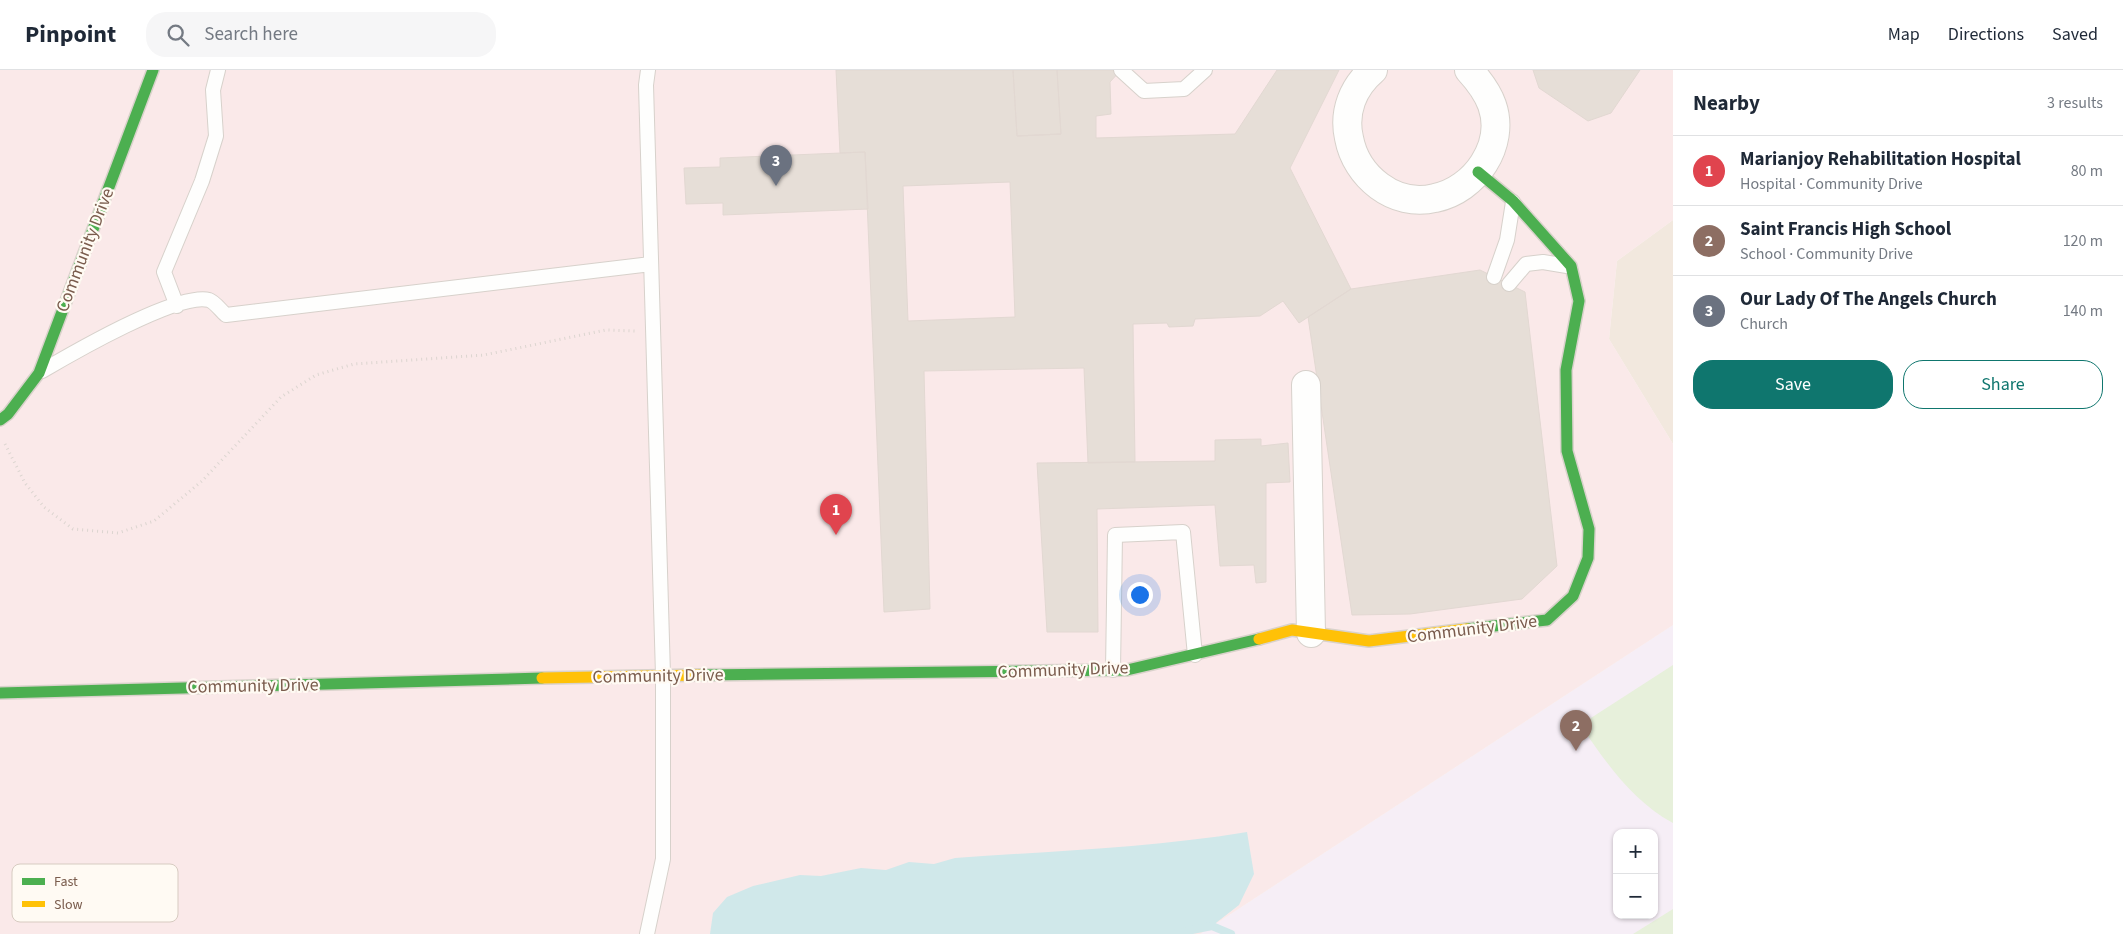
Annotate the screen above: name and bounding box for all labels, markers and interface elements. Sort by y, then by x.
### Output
search box [146,12,496,57]
text: Pinpoint [25,17,116,52]
icon: search [164,21,192,49]
text: Search here [204,21,298,48]
text: Map [1888,22,1920,47]
text: Directions [1948,22,2024,47]
text: Saved [2052,22,2098,47]
text: Nearby [1693,88,1760,118]
text: 3 results [2047,92,2103,114]
pin: 3 [760,145,792,186]
text: Marianjoy Rehabilitation Hospital [1740,146,2021,173]
text: 1 [1705,160,1713,182]
text: 80 m [2071,160,2103,182]
text: Hospital · Community Drive [1740,173,1923,195]
street label: Community Drive [50,184,120,316]
text: Saint Francis High School [1740,216,1951,243]
text: 2 [1705,230,1713,252]
text: 120 m [2063,230,2103,252]
text: School · Community Drive [1740,243,1913,265]
text: Our Lady Of The Angels Church [1740,286,1997,313]
text: 3 [1705,300,1713,322]
text: 140 m [2063,300,2103,322]
text: Church [1740,313,1788,335]
button: Save [1693,360,1893,409]
button: Share [1903,360,2103,409]
pin: 1 [820,494,852,535]
your location [1127,582,1153,608]
street label: Community Drive [1405,609,1539,649]
street label: Community Drive [997,655,1129,685]
street label: Community Drive [592,662,724,690]
street label: Community Drive [187,672,319,700]
pin: 2 [1560,710,1592,751]
map controls [1613,829,1658,919]
button: + [1613,829,1658,874]
legend [12,864,178,922]
text: Fast [54,872,78,892]
button: − [1613,874,1658,919]
text: Slow [54,895,83,915]

